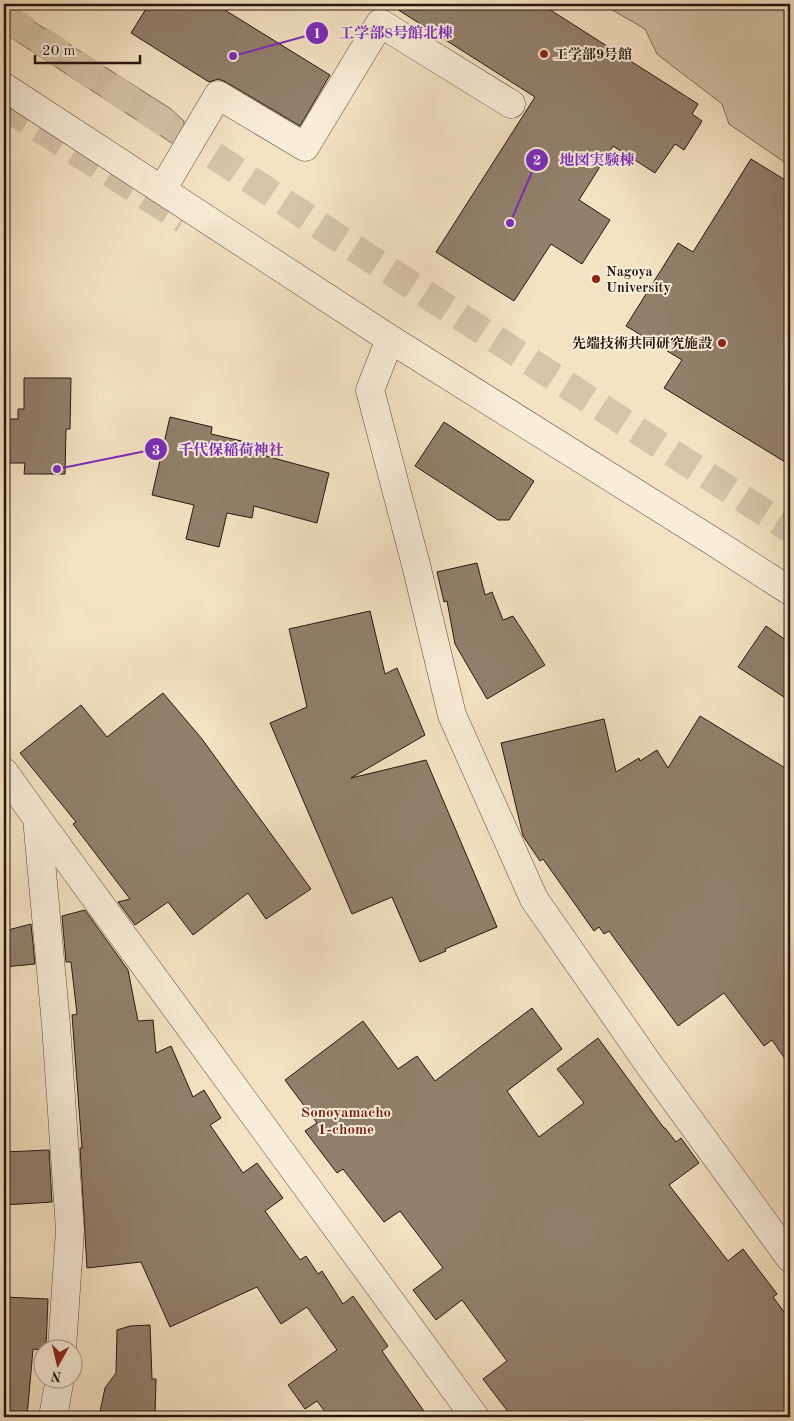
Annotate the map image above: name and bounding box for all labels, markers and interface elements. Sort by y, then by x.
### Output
callout: 工学部8号館北棟 [304,18,463,48]
text: 工学部8号館北棟 [339,25,453,42]
text: 1 [313,27,321,42]
scale bar [35,32,140,64]
text: 20 m [42,44,76,59]
place label: 工学部9号館 [554,47,632,62]
marker: 工学部9号館 [538,48,550,60]
callout: 地図実験棟 [525,145,645,175]
text: 地図実験棟 [559,152,635,169]
text: 2 [533,154,541,169]
place label: Nagoya University [606,265,671,295]
marker: Nagoya University [590,273,602,285]
place label: 先端技術共同研究施設 [572,336,712,351]
marker: 先端技術共同研究施設 [716,337,728,349]
callout: 千代保稲荷神社 [143,434,293,464]
text: 千代保稲荷神社 [178,441,284,459]
text: 3 [152,444,160,459]
district label: Sonoyamacho 1-chome [301,1106,391,1138]
north arrow [32,1338,82,1388]
text: N [50,1368,63,1384]

